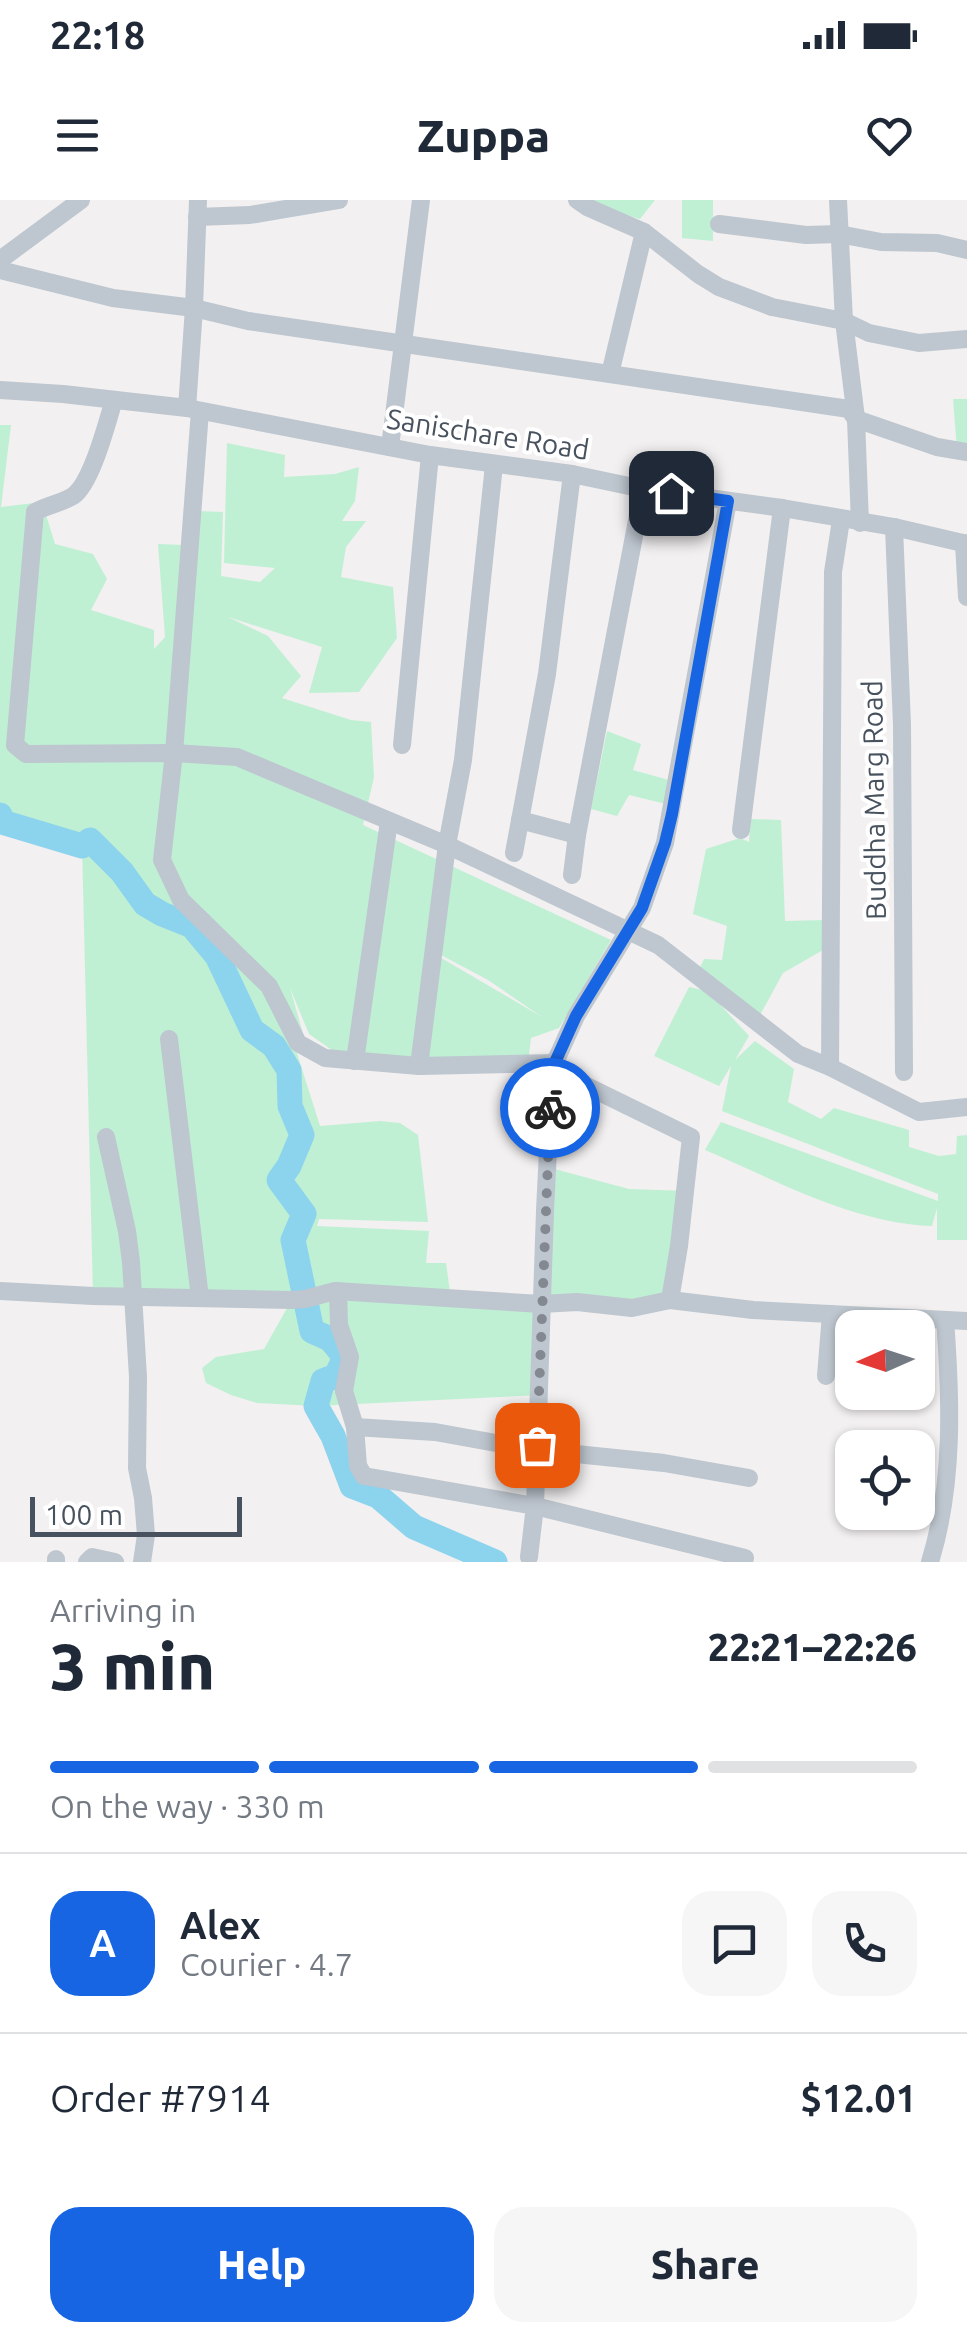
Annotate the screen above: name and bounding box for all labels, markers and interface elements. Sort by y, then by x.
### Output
text: 22:18 [50,14,145,56]
icon: menu [50,108,105,163]
icon: heart [862,108,917,163]
text: Zuppa [417,110,550,161]
street label: Sanischare Road [385,402,591,465]
pin [629,451,714,536]
icon: home [644,466,699,521]
street label: Buddha Marg Road [856,680,891,920]
courier [500,1058,600,1158]
icon: bike [523,1081,578,1136]
north arrow [835,1310,935,1410]
map controls [835,1310,935,1530]
pin [495,1403,580,1488]
icon: bag [510,1418,565,1473]
button: locate [835,1430,935,1530]
scale bar [30,1492,242,1536]
text: 100 m [45,1499,123,1530]
text: Arriving in [50,1592,196,1628]
text: 22:21–22:26 [708,1626,917,1668]
text: 3 min [50,1629,215,1702]
text: On the way · 330 m [50,1788,325,1824]
button: chat [682,1891,787,1996]
button: phone [812,1891,917,1996]
text: Alex [180,1904,261,1946]
text: A [89,1922,116,1964]
text: Courier · 4.7 [180,1946,353,1982]
text: Order #7914 [50,2077,271,2119]
text: $12.01 [800,2077,917,2119]
button: Help [50,2207,474,2322]
button: Share [494,2207,917,2322]

